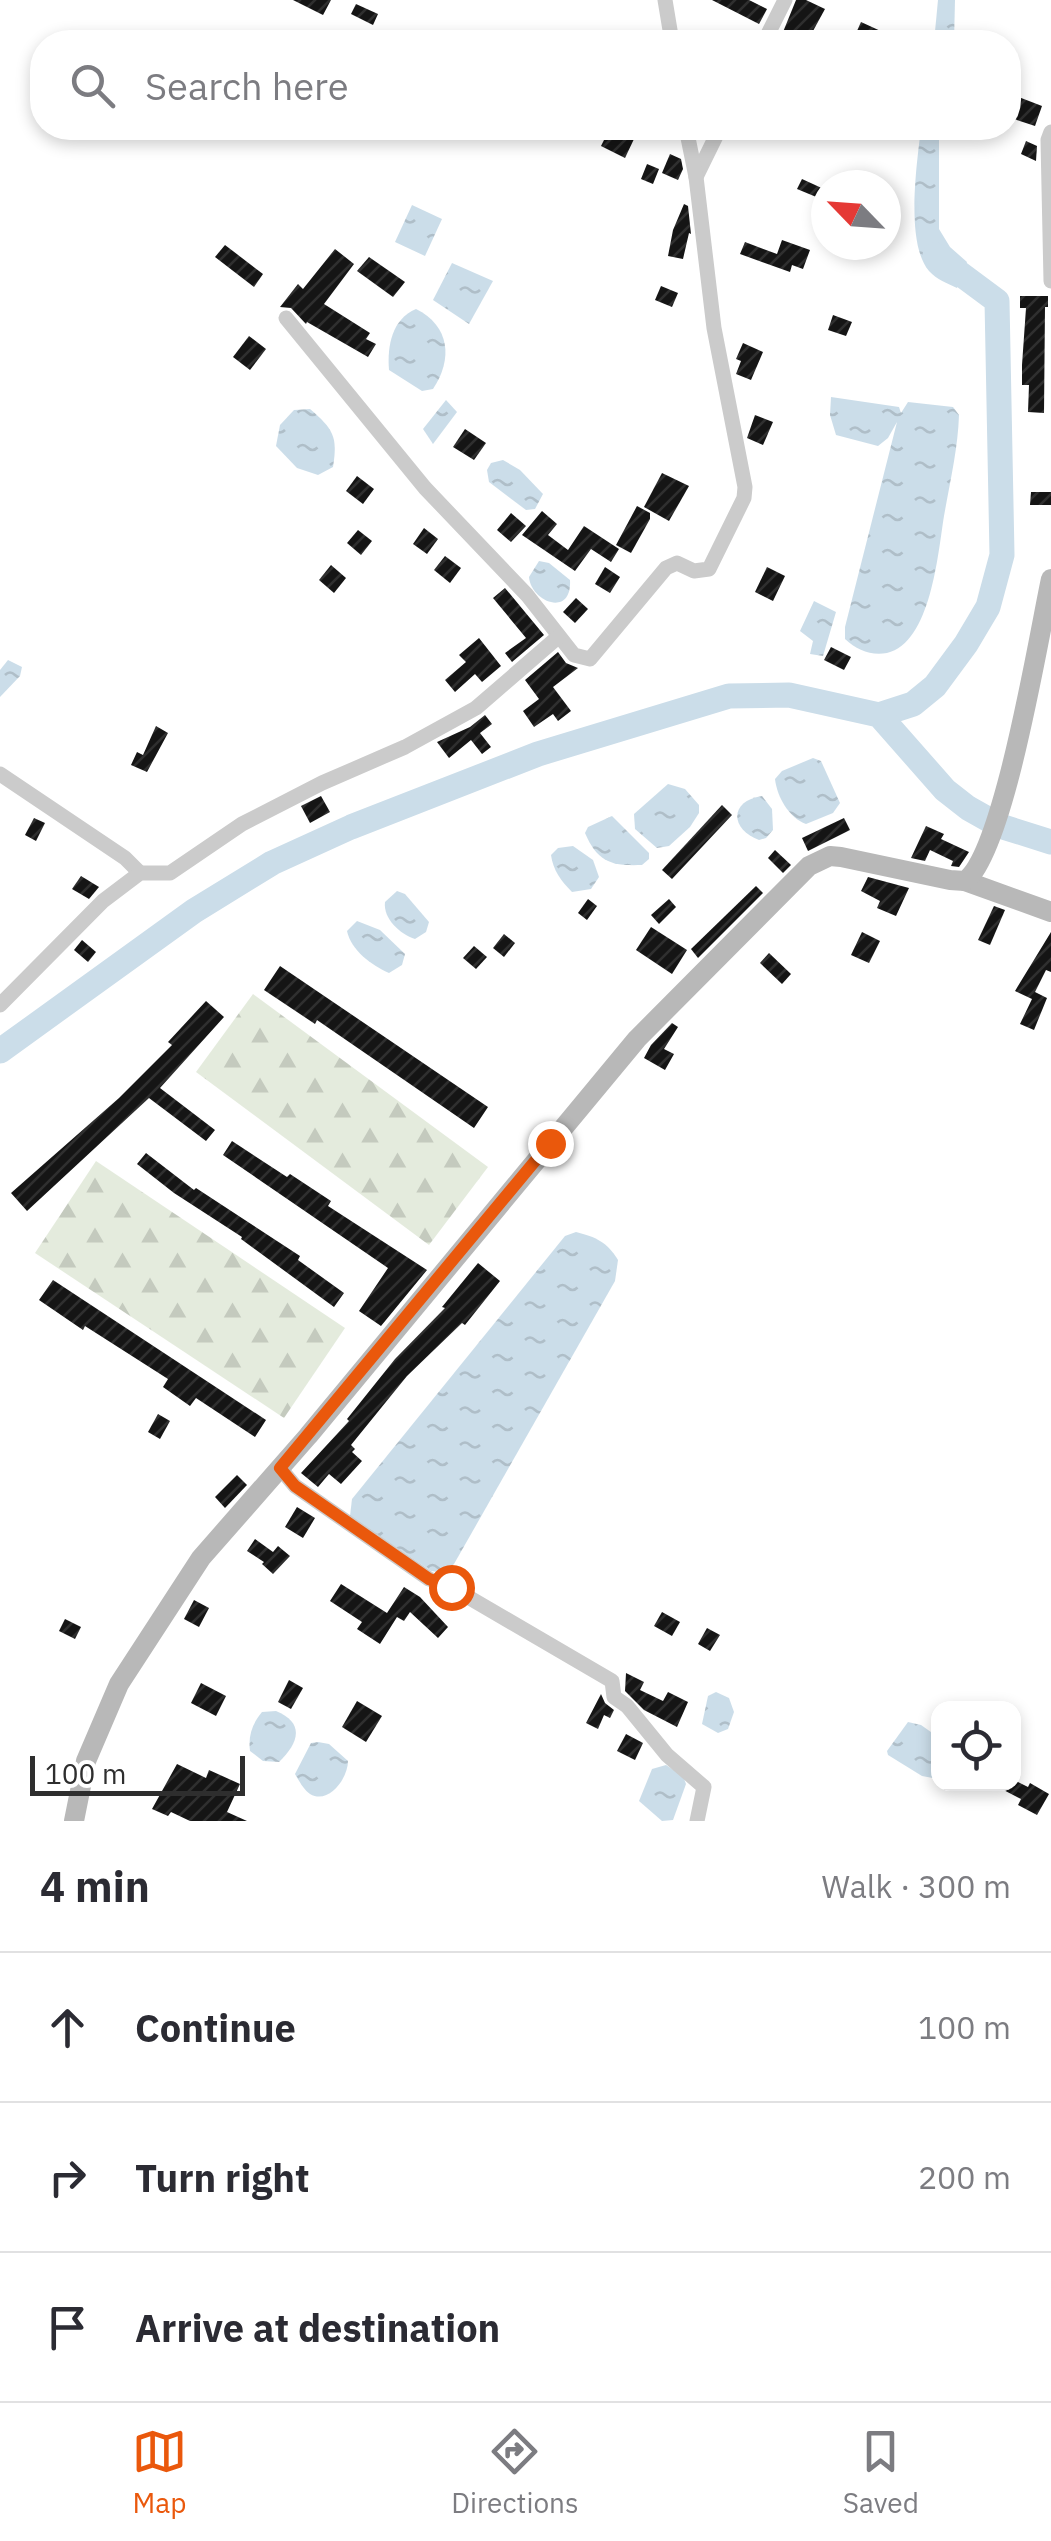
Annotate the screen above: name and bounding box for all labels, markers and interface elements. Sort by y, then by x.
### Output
search box [30,30,1021,140]
icon: search [65,58,120,113]
text: Search here [145,61,349,110]
north arrow [811,170,901,260]
route end [528,1121,574,1167]
route start [429,1565,475,1611]
map controls [931,1701,1021,1791]
button: locate [931,1701,1021,1791]
scale bar [30,1751,245,1796]
text: 100 m [45,1755,126,1792]
text: 4 min [40,1859,150,1914]
text: Walk · 300 m [822,1865,1011,1907]
icon: ahead [40,2000,95,2055]
text: Continue [135,2003,296,2052]
text: 100 m [918,2006,1011,2048]
icon: right [40,2150,95,2205]
text: Turn right [135,2153,310,2202]
text: 200 m [918,2156,1011,2198]
icon: arrive [40,2300,95,2355]
text: Arrive at destination [135,2303,500,2352]
tab: Map [132,2424,187,2521]
tab: Directions [451,2424,579,2521]
tab: Saved [843,2424,919,2521]

